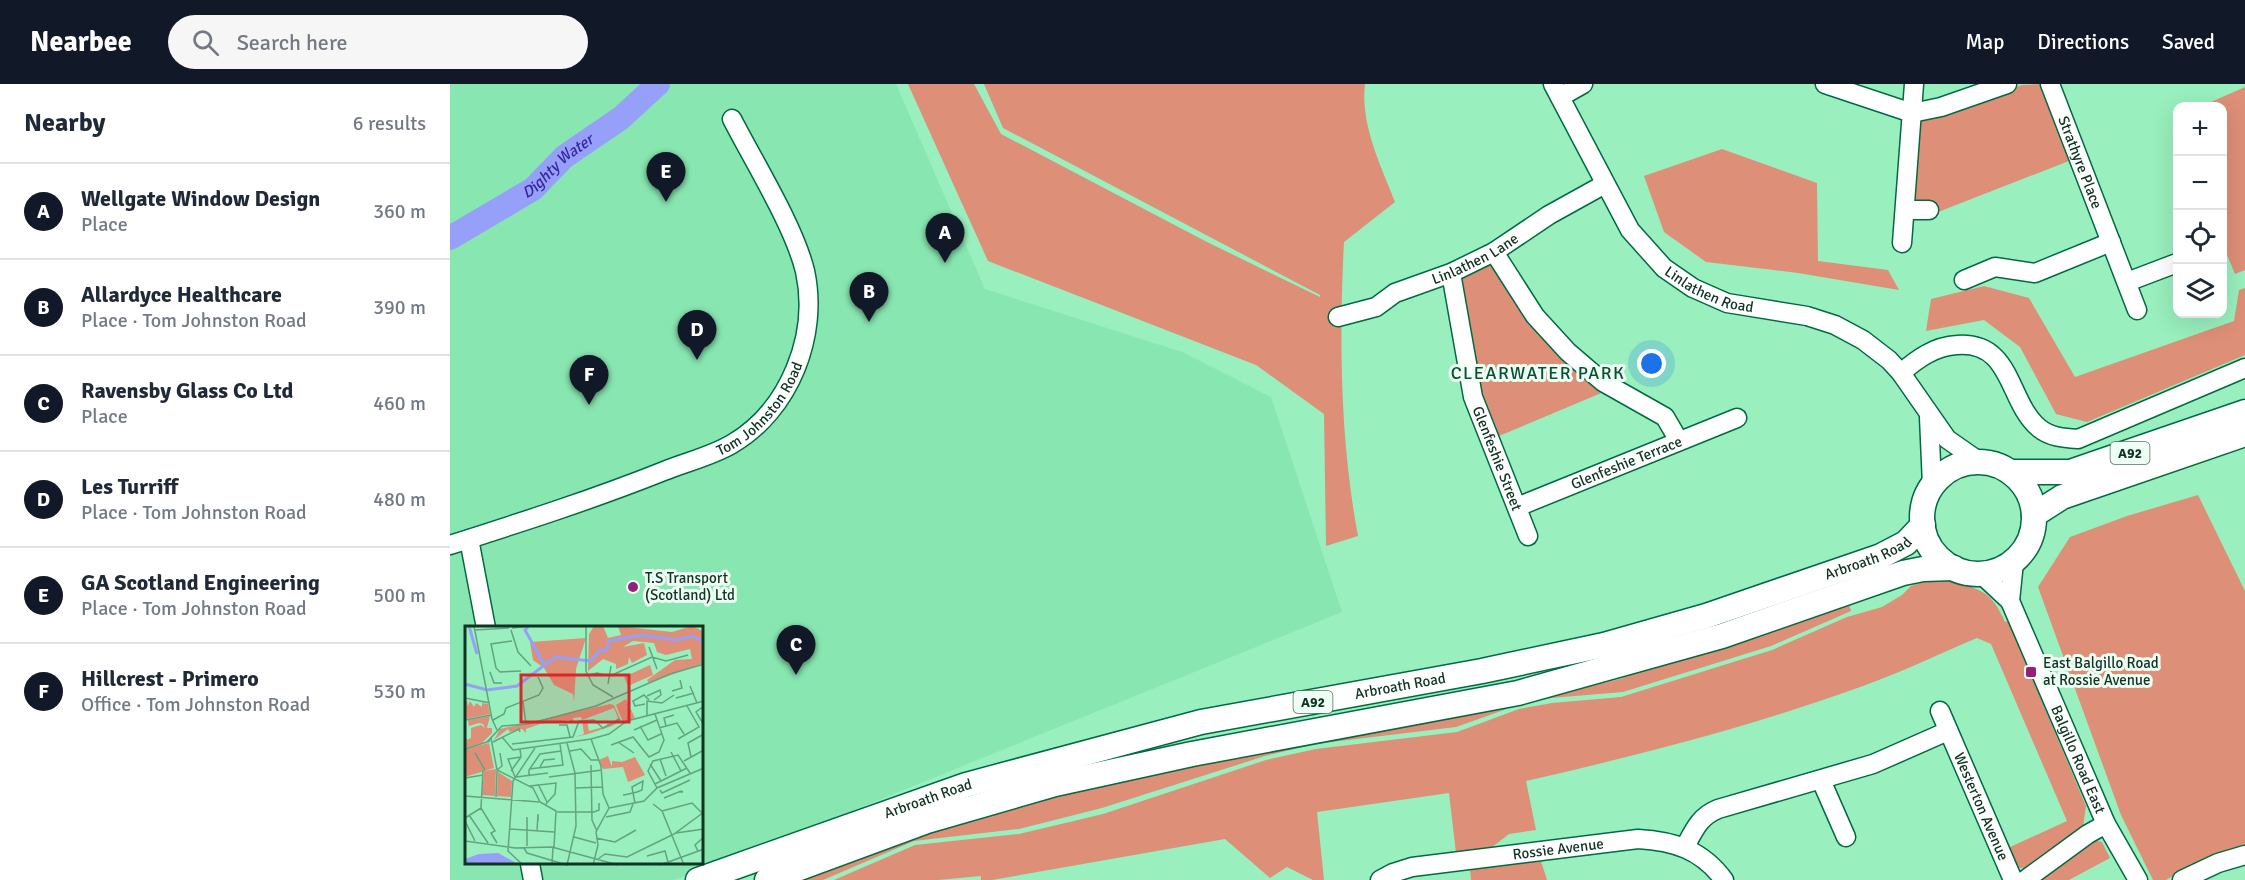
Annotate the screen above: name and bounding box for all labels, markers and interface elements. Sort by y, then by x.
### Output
search box [168,15,588,69]
text: Nearbee [30,25,132,59]
icon: search [189,26,222,59]
text: Search here [237,29,348,56]
text: Map [1966,29,2004,55]
text: Directions [2037,29,2129,55]
text: Saved [2162,29,2215,55]
map controls [2173,102,2227,318]
button: + [2173,102,2227,156]
text: Nearby [24,107,105,139]
text: 6 results [353,111,426,136]
street label: Strathyre Place [2054,114,2106,211]
water label: Dighty Water [519,129,599,203]
pin: E [646,152,686,202]
button: − [2173,156,2227,210]
text: Wellgate Window Design [81,185,320,212]
text: A [37,199,50,224]
text: 360 m [373,199,426,224]
button: locate [2173,210,2227,264]
text: Place [81,212,128,237]
pin: A [926,214,964,263]
street label: Linlathen Lane [1429,229,1522,288]
street label: Linlathen Road [1661,262,1755,316]
button: layers [2173,264,2227,318]
pin: B [850,272,888,322]
text: Allardyce Healthcare [81,281,282,308]
text: B [37,295,50,320]
text: 390 m [373,295,426,320]
text: Place · Tom Johnston Road [81,308,307,333]
pin: D [678,310,716,360]
your location [1637,349,1666,378]
pin: F [570,356,608,405]
street label: Tom Johnston Road [714,359,806,460]
district label: CLEARWATER PARK [1451,362,1625,384]
text: Ravensby Glass Co Ltd [81,377,293,404]
text: C [37,391,50,416]
text: 460 m [373,391,426,416]
text: Place [81,404,128,429]
street label: Glenfeshie Street [1469,404,1526,513]
street label: Glenfeshie Terrace [1568,432,1685,493]
road number: A92 [2110,442,2150,464]
text: Les Turriff [81,473,178,500]
text: D [37,487,50,512]
text: 480 m [373,487,426,512]
text: Place · Tom Johnston Road [81,500,307,525]
street label: Arbroath Road [1822,533,1916,584]
text: GA Scotland Engineering [81,569,320,596]
place label: T.S Transport (Scotland) Ltd [645,569,735,604]
marker: T.S Transport (Scotland) Ltd [626,580,640,594]
text: E [38,583,49,608]
text: 500 m [373,583,426,608]
text: Place · Tom Johnston Road [81,596,307,621]
inset map [465,626,704,865]
pin: C [776,626,816,675]
place label: East Balgillo Road at Rossie Avenue [2043,654,2159,689]
text: Hillcrest - Primero [81,665,259,692]
marker: East Balgillo Road at Rossie Avenue [2024,665,2038,679]
street label: Arbroath Road [1353,669,1447,703]
text: F [38,679,49,704]
text: 530 m [373,679,426,704]
road number: A92 [1294,691,1332,713]
text: Office · Tom Johnston Road [81,692,310,717]
street label: Balgillo Road East [2047,703,2109,816]
street label: Westerton Avenue [1950,750,2013,863]
street label: Arbroath Road [882,775,974,822]
street label: Rossie Avenue [1512,834,1605,863]

